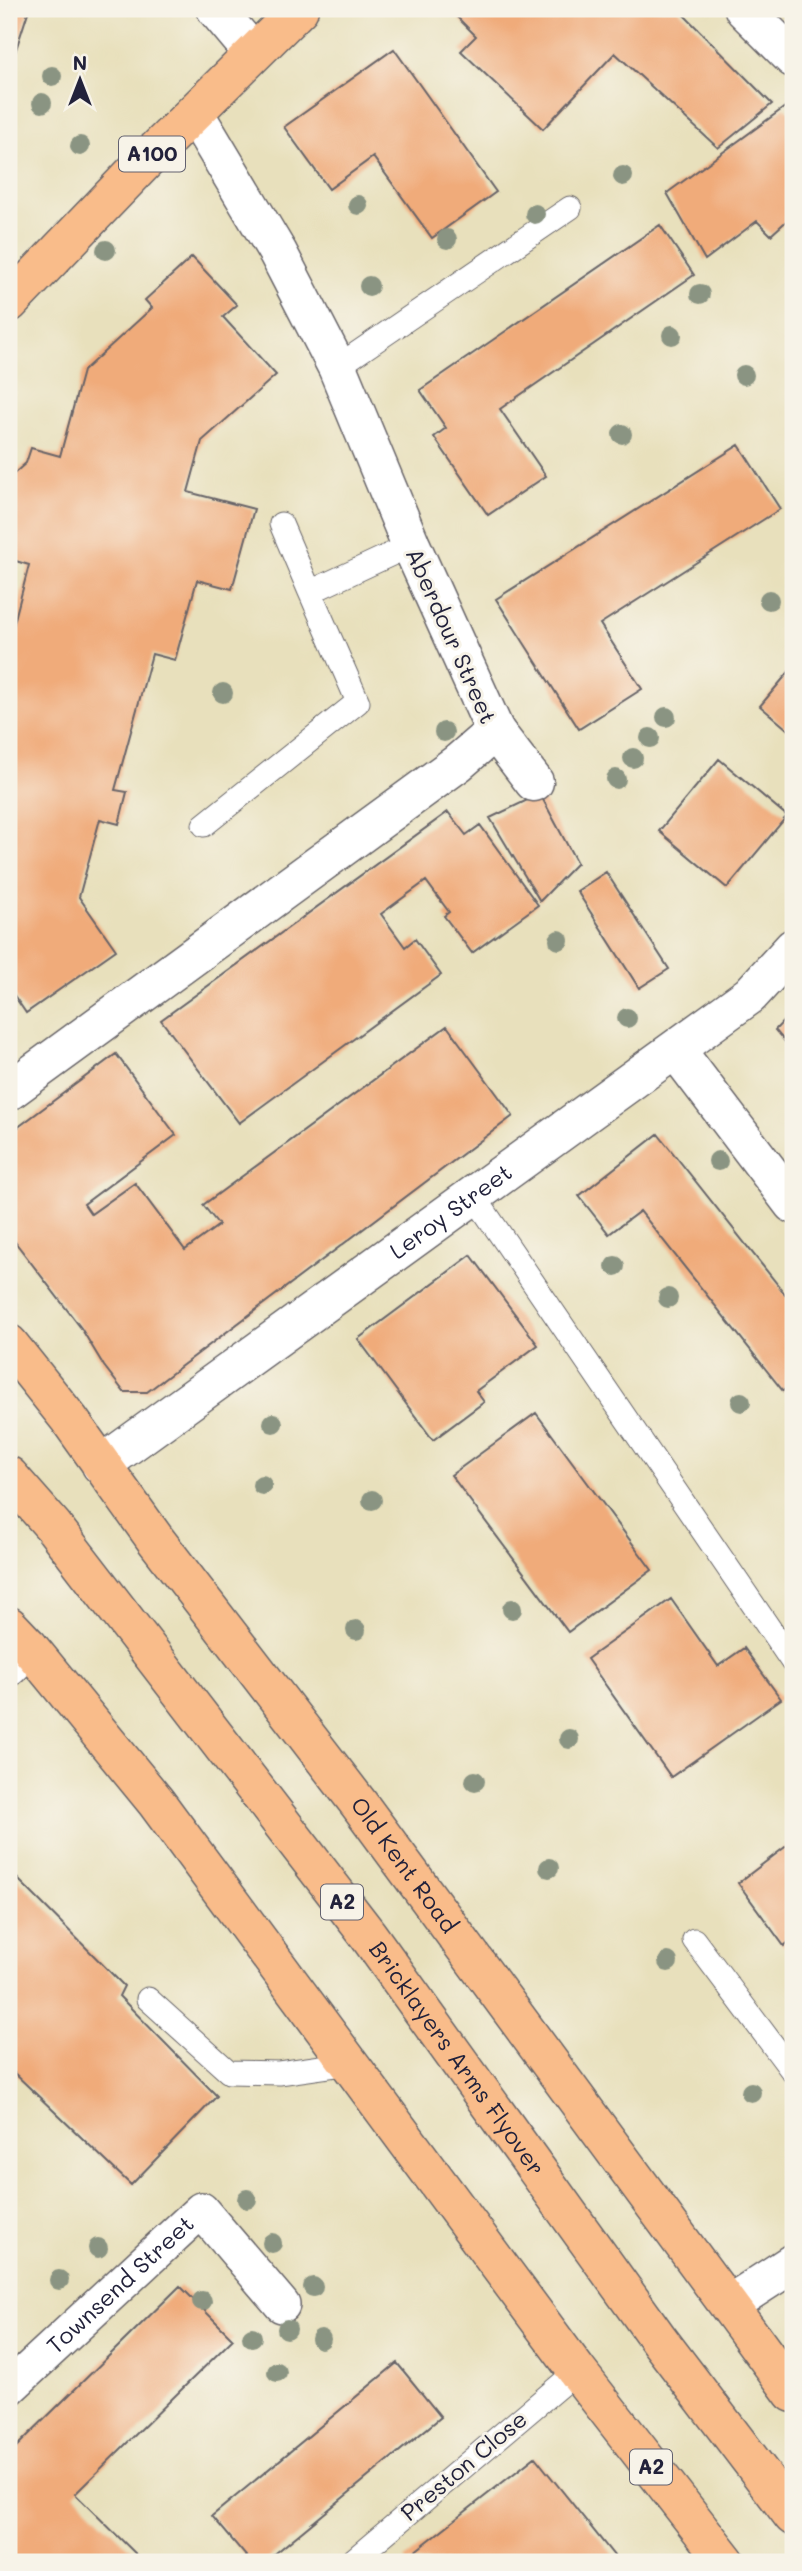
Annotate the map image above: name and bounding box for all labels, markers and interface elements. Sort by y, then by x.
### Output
north arrow [46,46,116,116]
text: N [73,50,87,75]
road number: A100 [119,136,185,172]
street label: Aberdour Street [400,543,504,728]
street label: Leroy Street [383,1156,517,1265]
street label: Old Kent Road [345,1790,465,1939]
road number: A2 [321,1884,363,1920]
street label: Bricklayers Arms Flyover [363,1935,552,2181]
street label: Townsend Street [40,2208,200,2360]
street label: Preston Close [394,2404,533,2527]
road number: A2 [630,2450,672,2484]

